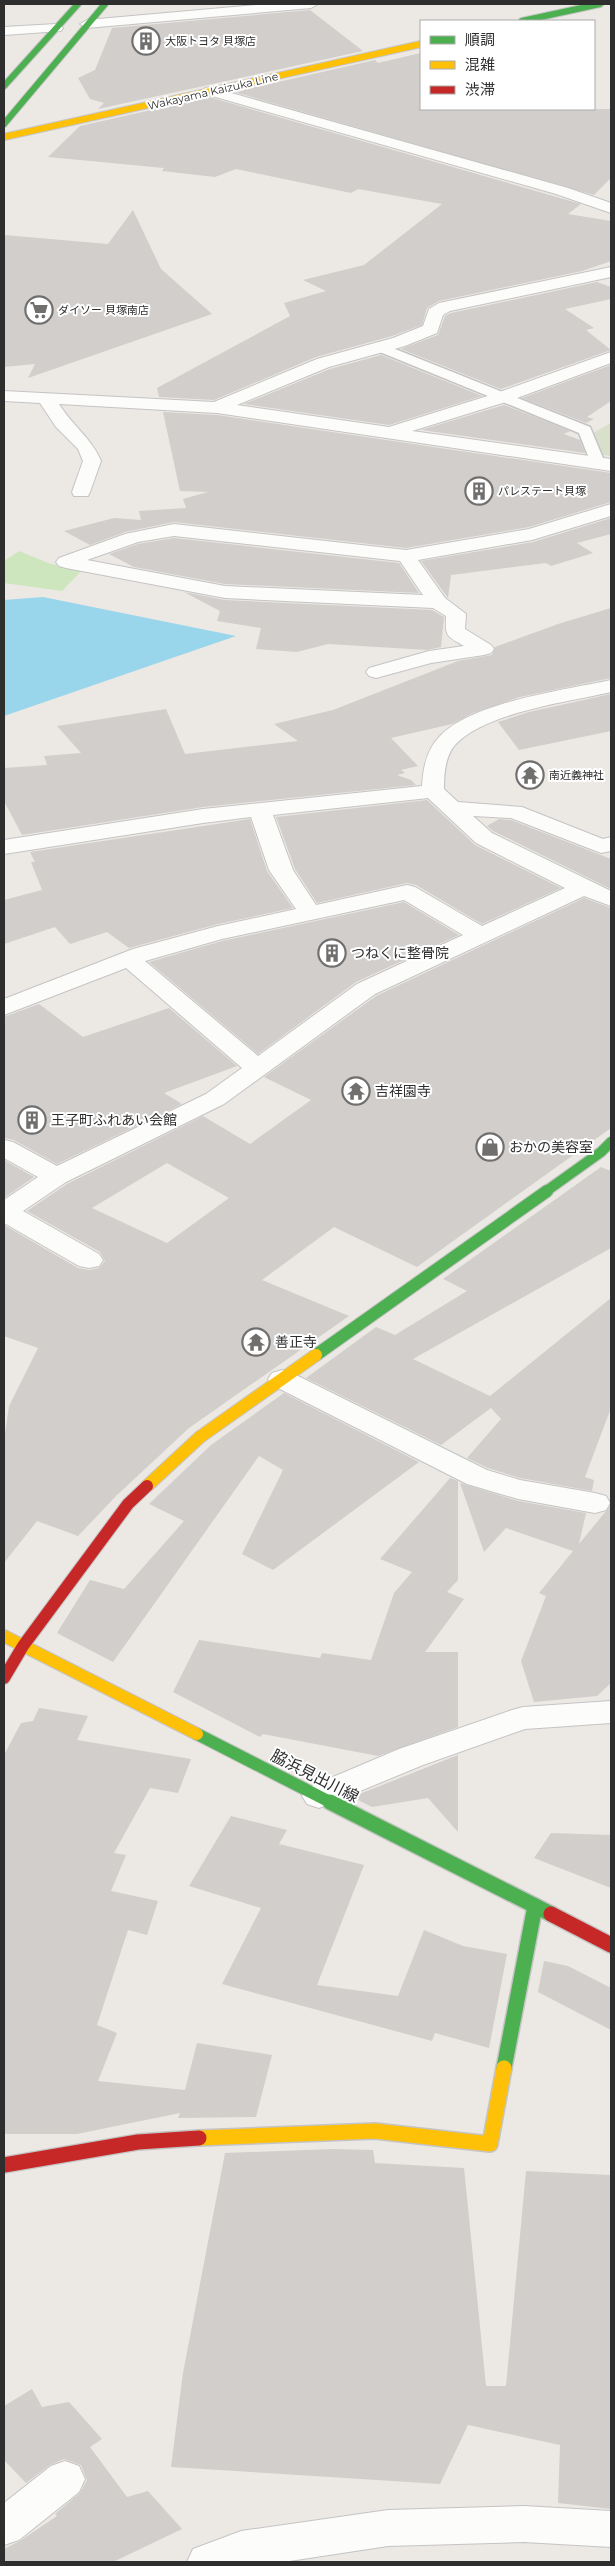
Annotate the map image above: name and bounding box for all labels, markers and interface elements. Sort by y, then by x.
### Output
legend [420,20,595,110]
building icon: 大阪トヨタ 貝塚店 [131,26,161,56]
text: 順調 [465,30,495,49]
place label: 大阪トヨタ 貝塚店 [165,34,256,48]
text: 混雑 [465,55,495,74]
street label: Wakayama Kaizuka Line [146,69,280,113]
text: 渋滞 [465,80,495,99]
supermarket icon: ダイソー 貝塚南店 [24,295,54,325]
place label: ダイソー 貝塚南店 [58,303,149,317]
building icon: パレステート貝塚 [464,476,494,506]
place label: パレステート貝塚 [498,484,586,498]
temple icon: 南近義神社 [515,760,545,790]
place label: 南近義神社 [549,768,604,782]
building icon: つねくに整骨院 [317,938,347,968]
place label: つねくに整骨院 [351,944,449,962]
temple icon: 吉祥園寺 [341,1076,371,1106]
place label: 吉祥園寺 [375,1082,431,1100]
building icon: 王子町ふれあい会館 [17,1105,47,1135]
place label: 王子町ふれあい会館 [51,1111,177,1129]
shop icon: おかの美容室 [475,1132,505,1162]
place label: おかの美容室 [509,1138,593,1156]
temple icon: 善正寺 [241,1327,271,1357]
place label: 善正寺 [275,1333,317,1351]
street label: 脇浜見出川線 [268,1746,362,1806]

